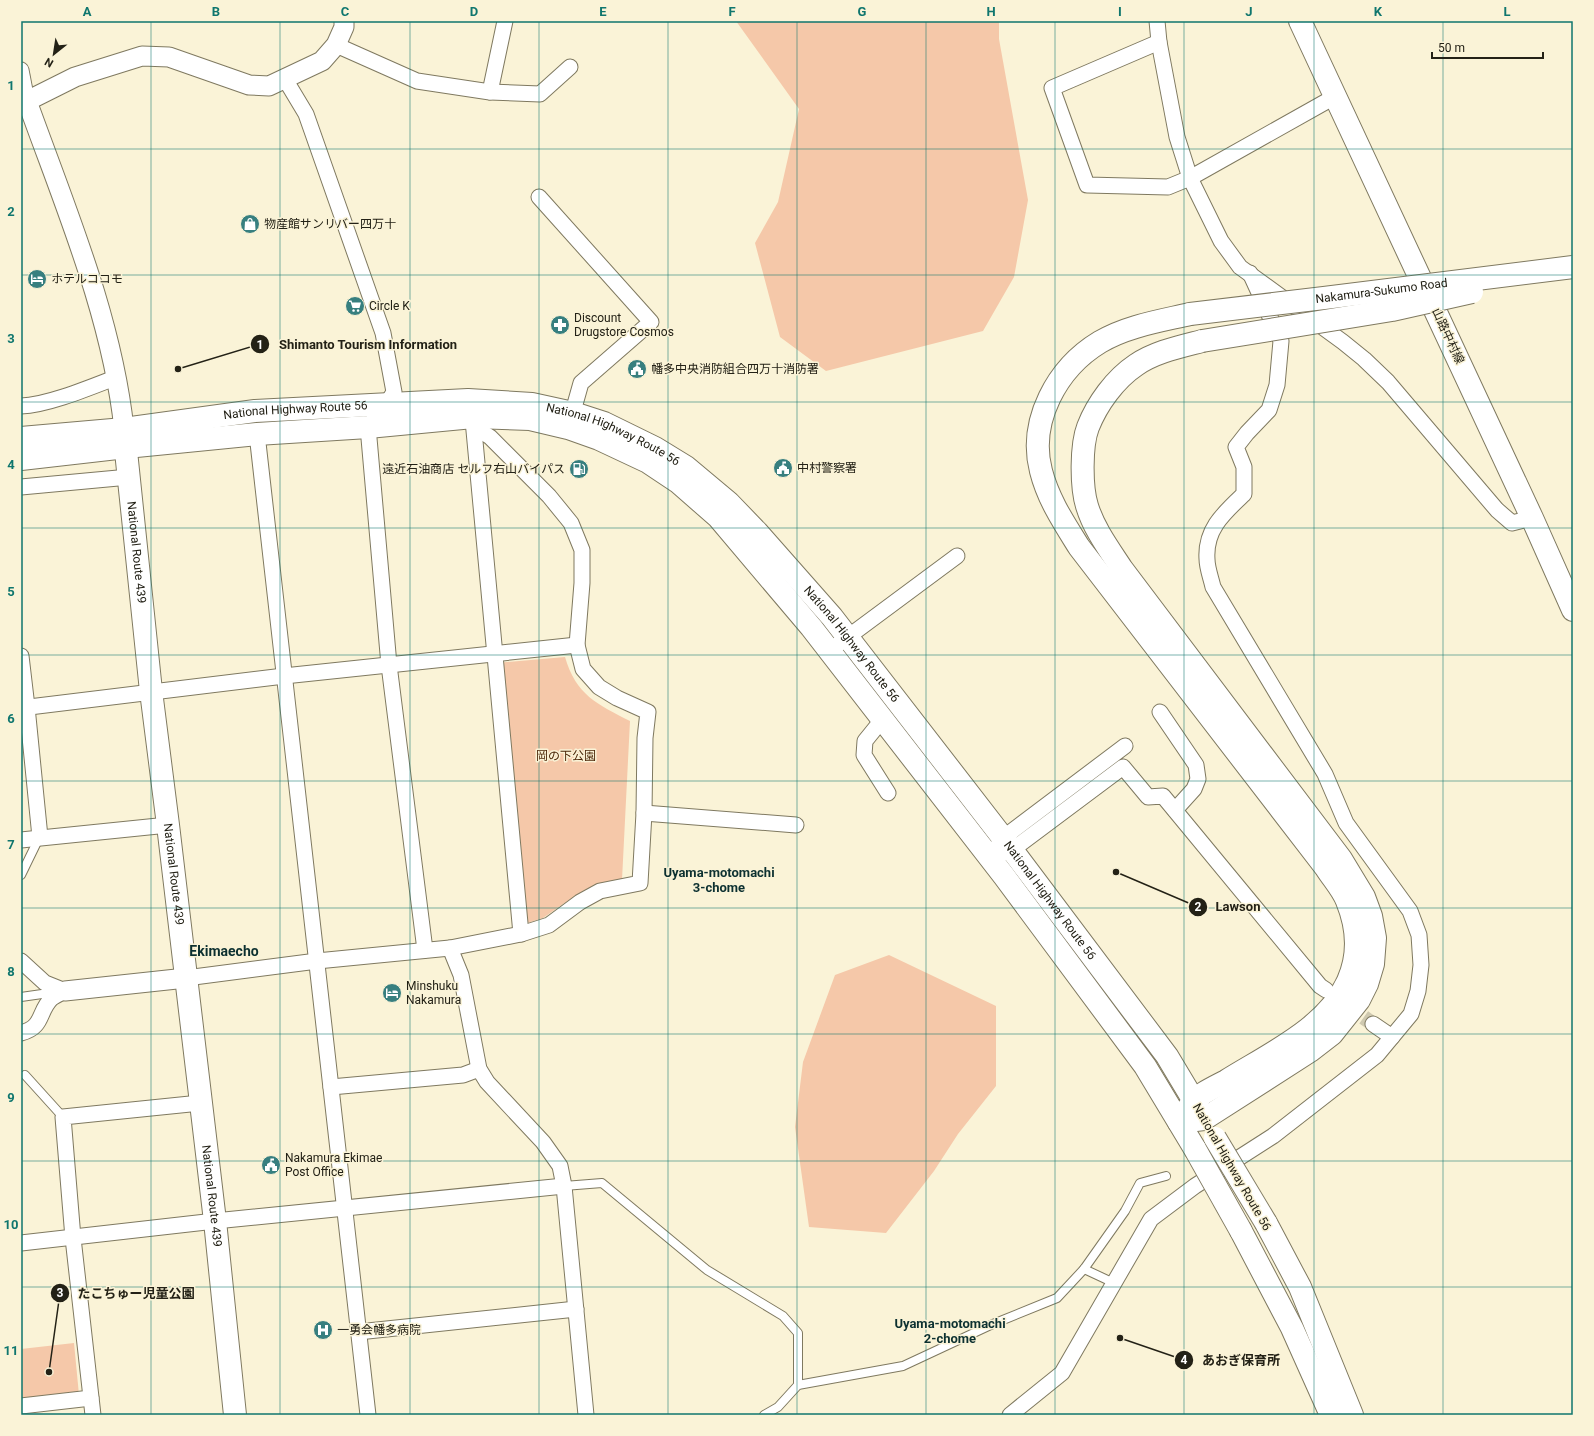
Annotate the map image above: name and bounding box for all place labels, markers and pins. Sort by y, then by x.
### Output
shop icon: 物産館サンリバー四万十 [239,213,261,235]
place label: 物産館サンリバー四万十 [264,217,396,231]
hotel icon: ホテルココモ [26,268,48,290]
place label: ホテルココモ [51,272,123,286]
supermarket icon: Circle K [344,295,366,317]
place label: Circle K [369,299,410,313]
place label: Discount Drugstore Cosmos [574,311,674,339]
pharmacy icon: Discount Drugstore Cosmos [549,314,571,336]
callout: Shimanto Tourism Information [250,332,465,357]
public building icon: 幡多中央消防組合四万十消防署 [626,358,648,380]
place label: 幡多中央消防組合四万十消防署 [651,362,819,376]
public building icon: 中村警察署 [772,457,794,479]
fuel station icon: 遠近石油商店 セルフ右山バイパス [568,458,590,480]
place label: 中村警察署 [797,461,857,475]
place label: 遠近石油商店 セルフ右山バイパス [382,462,565,476]
callout: Lawson [1188,894,1269,919]
place label: Minshuku Nakamura [406,979,461,1007]
hotel icon: Minshuku Nakamura [381,982,403,1004]
place label: Nakamura Ekimae Post Office [285,1151,382,1179]
public building icon: Nakamura Ekimae Post Office [260,1154,282,1176]
callout: たこちゅー児童公園 [50,1281,203,1306]
hospital icon: 一勇会幡多病院 [312,1319,334,1341]
place label: 一勇会幡多病院 [337,1323,421,1337]
callout: あおぎ保育所 [1174,1348,1288,1373]

